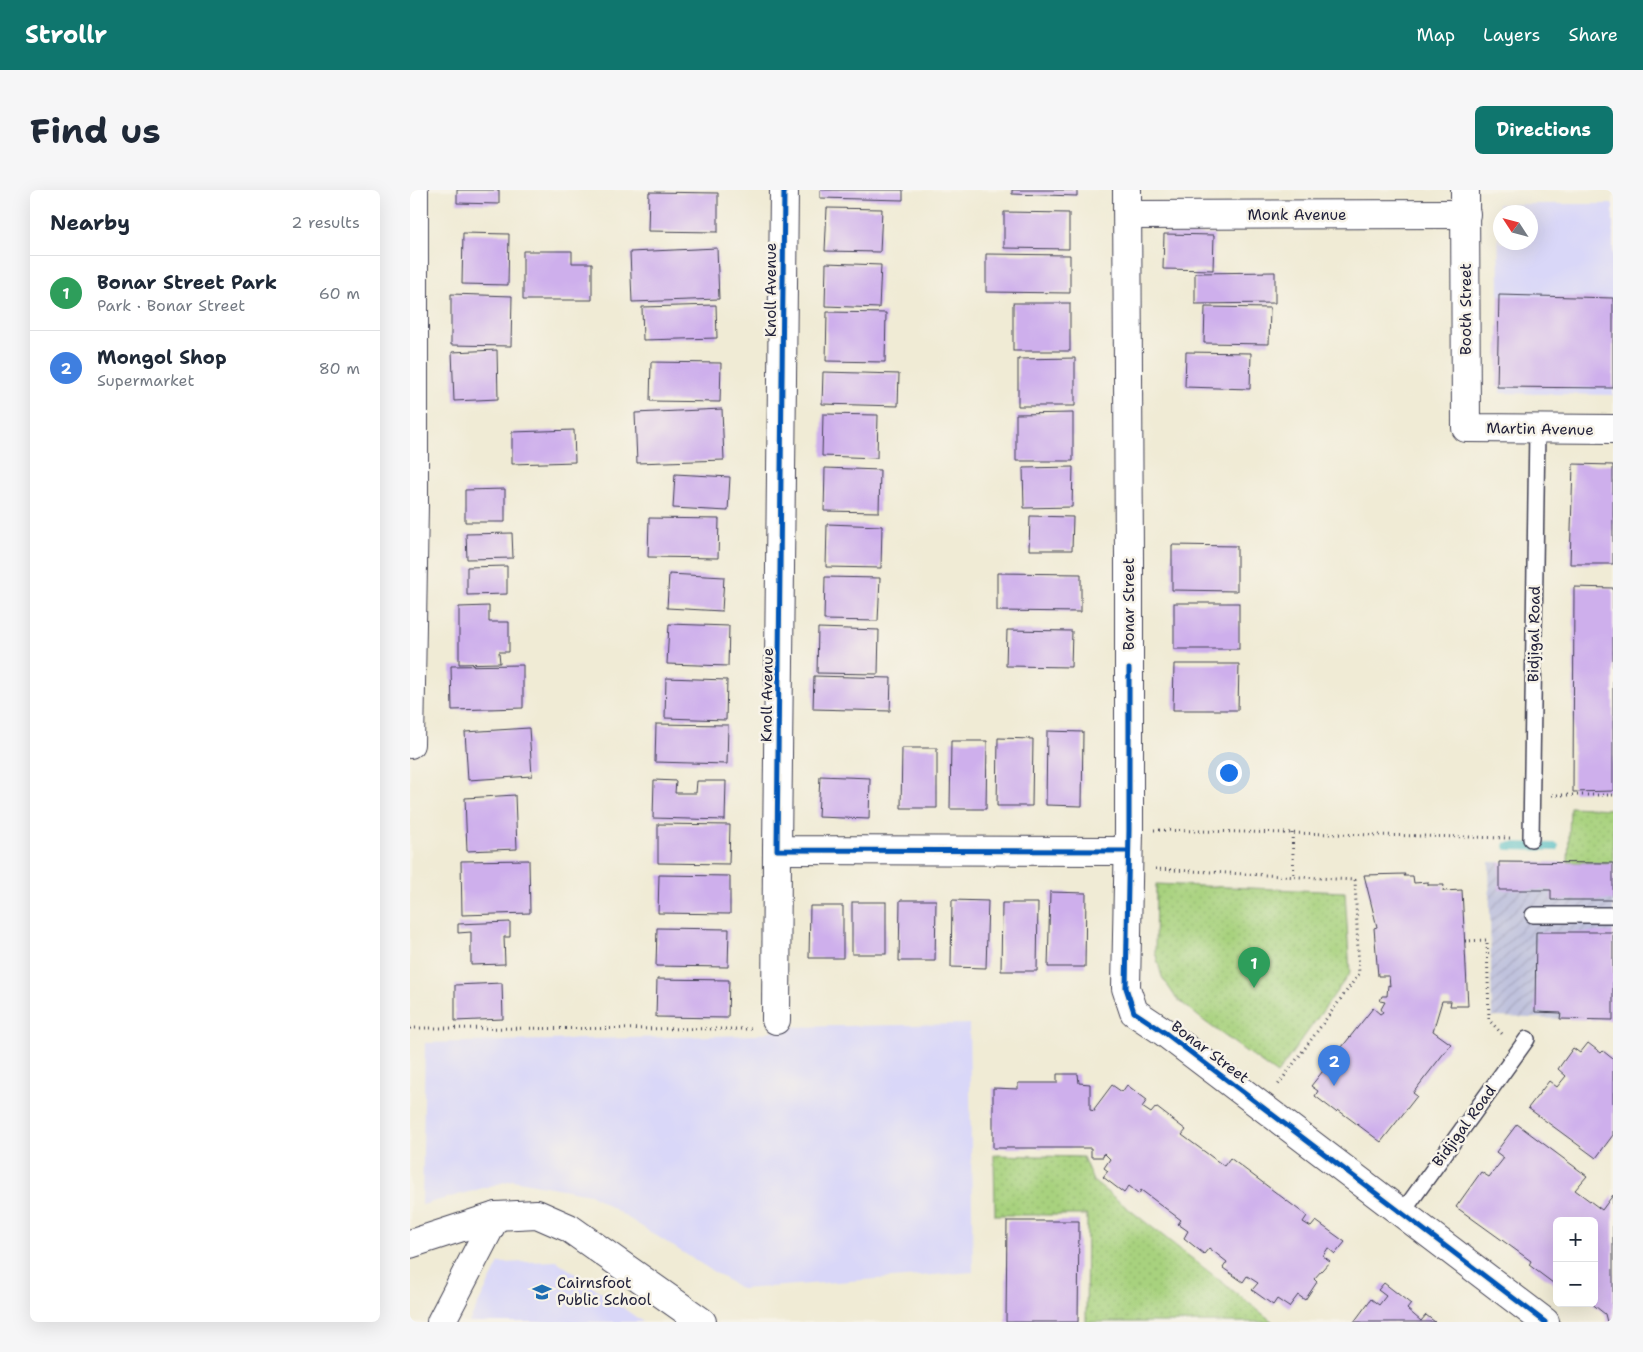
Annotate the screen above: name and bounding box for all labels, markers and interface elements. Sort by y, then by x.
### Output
text: Strollr [25,19,107,51]
text: Map [1417,23,1455,47]
text: Layers [1483,23,1540,47]
text: Share [1568,23,1618,47]
button: Directions [1475,106,1613,154]
text: Find us [30,107,161,154]
street label: Monk Avenue [1247,205,1347,225]
north arrow [1493,205,1538,250]
text: Nearby [50,209,130,237]
text: 2 results [291,212,360,233]
street label: Knoll Avenue [761,243,781,337]
street label: Booth Street [1456,263,1476,355]
text: Bonar Street Park [97,270,277,295]
text: 1 [62,283,70,304]
text: 60 m [319,283,360,304]
text: Park · Bonar Street [97,295,245,316]
text: Mongol Shop [97,345,227,370]
text: 2 [60,358,72,379]
text: 80 m [319,358,360,379]
text: Supermarket [97,370,194,391]
street label: Martin Avenue [1486,418,1594,440]
street label: Bonar Street [1119,558,1139,650]
street label: Bidjigal Road [1523,585,1545,682]
street label: Knoll Avenue [756,648,778,742]
your location [1216,760,1242,786]
pin: 1 [1238,947,1270,988]
street label: Bonar Street [1167,1016,1253,1088]
pin: 2 [1318,1045,1350,1086]
street label: Bidjigal Road [1428,1081,1501,1171]
map controls [1553,1217,1598,1307]
button: + [1553,1217,1598,1262]
button: − [1553,1262,1598,1307]
place label: Cairnsfoot Public School [557,1273,652,1310]
school or university icon: Cairnsfoot Public School [531,1281,553,1303]

